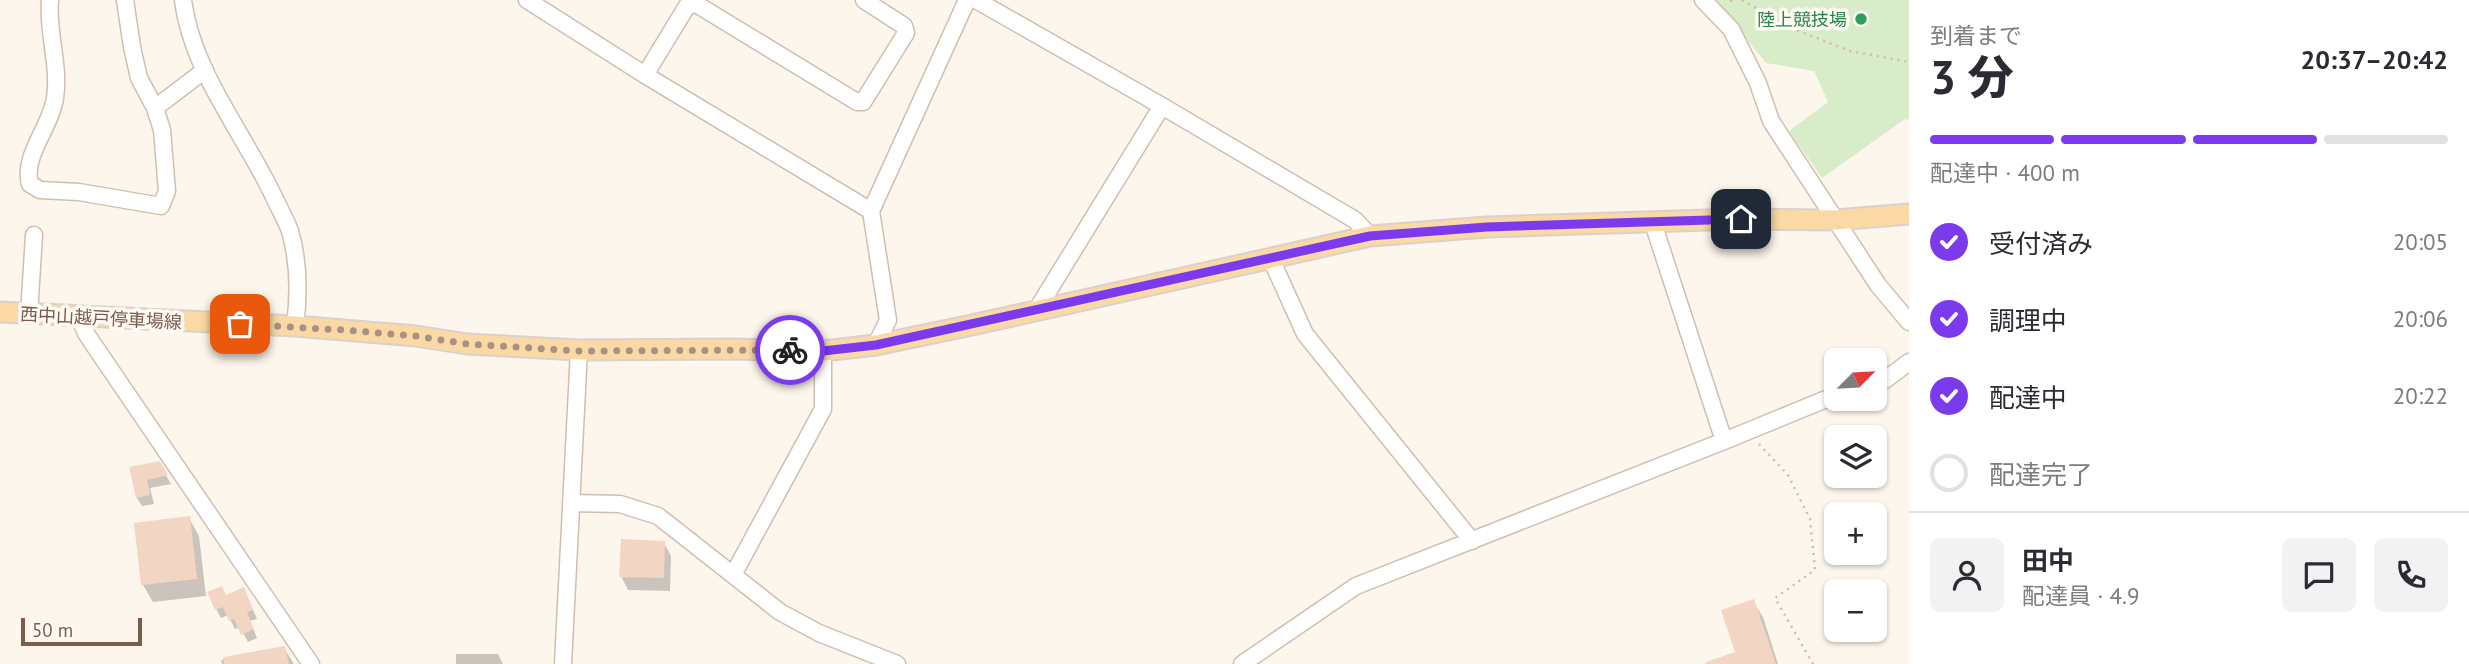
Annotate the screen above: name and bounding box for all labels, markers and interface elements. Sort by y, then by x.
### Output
place label: 陸上競技場 [1757,8,1847,31]
marker: 陸上競技場 [1853,11,1869,27]
text: 到着まで [1930,21,2022,50]
text: 20:37–20:42 [2301,43,2448,76]
text: 3 分 [1930,47,2014,107]
text: 配達中 · 400 m [1930,158,2080,187]
pin [1711,189,1771,249]
icon: home [1722,200,1760,238]
icon: check [1930,223,1968,261]
text: 受付済み [1989,227,2093,260]
text: 20:05 [2393,227,2448,256]
pin [210,294,270,354]
icon: check [1930,300,1968,338]
street label: 西中山越戸停車場線 [20,302,182,334]
text: 調理中 [1989,304,2067,337]
text: 20:06 [2393,304,2448,333]
icon: bag [221,305,259,343]
courier [755,315,825,385]
icon: bike [771,331,809,369]
north arrow [1824,348,1886,411]
map controls [1824,348,1887,642]
icon: check [1930,377,1968,415]
text: 配達中 [1989,381,2067,414]
text: 20:22 [2393,381,2448,410]
button: layers [1824,425,1887,488]
text: 配達完了 [1989,458,2093,491]
button: + [1824,502,1887,565]
button: person [1930,538,2004,612]
button: chat [2282,538,2356,612]
button: phone [2374,538,2448,612]
text: 田中 [2022,544,2074,577]
button: − [1824,579,1887,642]
text: 配達員 · 4.9 [2022,581,2139,610]
scale bar [21,615,142,647]
text: 50 m [32,618,73,642]

